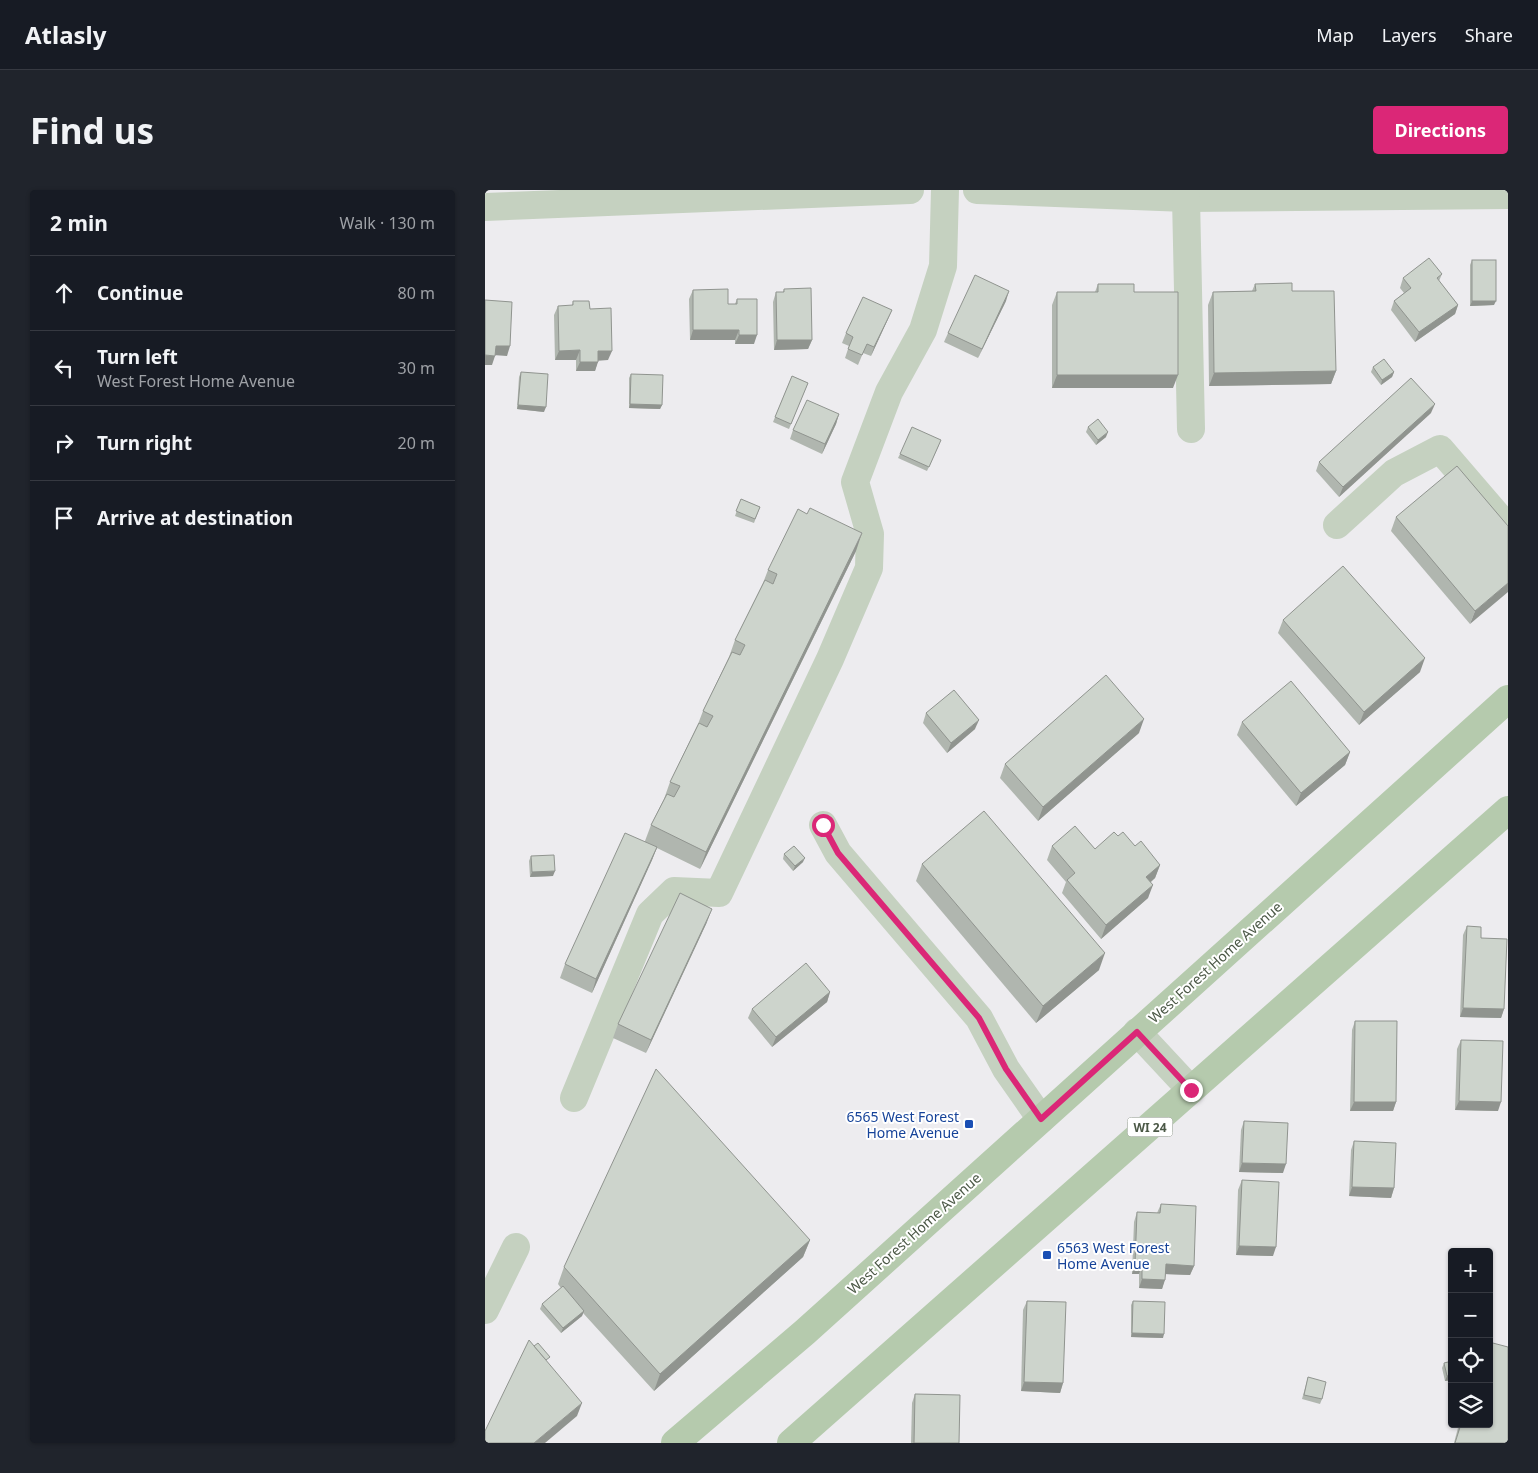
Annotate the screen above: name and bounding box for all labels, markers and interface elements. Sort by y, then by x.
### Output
text: Atlasly [25,18,106,51]
text: Map [1316,23,1354,47]
text: Layers [1382,23,1437,47]
text: Share [1465,23,1513,47]
button: Directions [1373,106,1508,154]
text: Find us [30,107,154,154]
text: 2 min [50,209,108,237]
text: Walk · 130 m [340,212,435,234]
icon: ahead [50,279,78,307]
text: Continue [97,280,183,306]
text: 80 m [398,282,435,304]
text: Turn left [97,344,178,370]
icon: left [50,354,78,382]
text: 30 m [398,357,435,379]
text: West Forest Home Avenue [97,370,295,392]
icon: right [50,429,78,457]
text: Turn right [97,430,192,456]
text: 20 m [398,432,435,454]
icon: arrive [50,504,78,532]
text: Arrive at destination [97,505,293,531]
route start [812,814,835,837]
street label: West Forest Home Avenue [1144,897,1286,1027]
route end [1180,1079,1203,1102]
place label: 6565 West Forest Home Avenue [846,1107,959,1142]
marker: 6565 West Forest Home Avenue [963,1118,975,1130]
road number: WI 24 [1127,1118,1173,1136]
street label: West Forest Home Avenue [843,1168,985,1298]
place label: 6563 West Forest Home Avenue [1057,1238,1170,1273]
map controls [1448,1248,1493,1428]
button: + [1448,1248,1493,1293]
marker: 6563 West Forest Home Avenue [1041,1249,1053,1261]
button: − [1448,1293,1493,1338]
button: locate [1448,1338,1493,1383]
button: layers [1448,1383,1493,1428]

